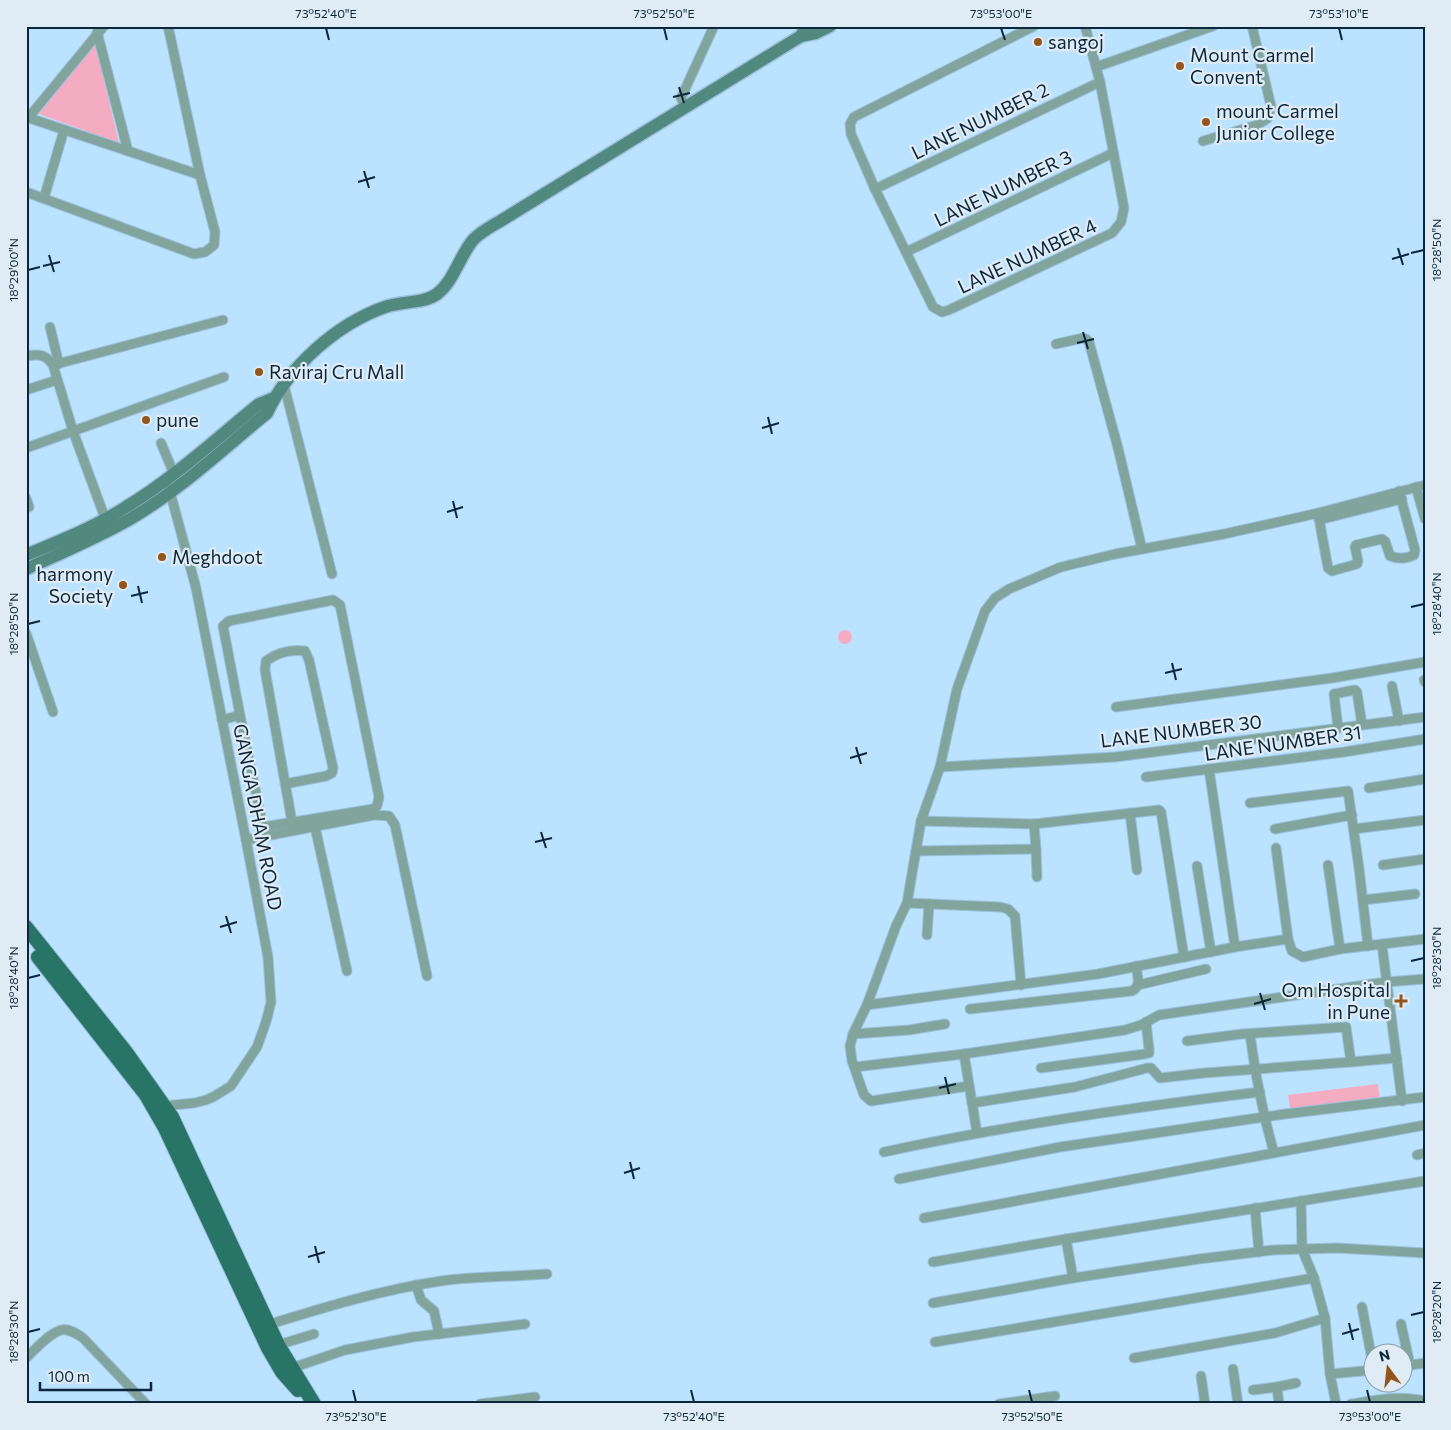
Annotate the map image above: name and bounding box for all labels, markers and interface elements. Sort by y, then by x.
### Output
text: 73°52'40"E [295,6,357,20]
text: 73°52'50"E [633,6,695,20]
text: 73°53'00"E [970,6,1032,20]
text: 73°53'10"E [1309,6,1369,20]
place label: sangoj [1048,30,1104,53]
marker: sangoj [1032,36,1044,48]
place label: Mount Carmel Convent [1190,43,1314,88]
marker: Mount Carmel Convent [1174,60,1186,72]
street label: LANE NUMBER 2 [907,77,1052,164]
place label: mount Carmel Junior College [1216,99,1339,144]
marker: mount Carmel Junior College [1200,116,1212,128]
street label: LANE NUMBER 3 [930,144,1075,231]
street label: LANE NUMBER 4 [954,213,1100,298]
text: 18°28'50"N [1429,219,1443,281]
text: 18°29'00"N [6,238,20,302]
place label: Raviraj Cru Mall [269,360,404,383]
marker: Raviraj Cru Mall [253,366,265,378]
place label: pune [156,408,199,431]
marker: pune [140,414,152,426]
place label: Meghdoot [172,545,263,568]
marker: Meghdoot [156,551,168,563]
place label: harmony Society [36,562,113,607]
text: 18°28'40"N [1429,573,1443,635]
marker: harmony Society [117,579,129,591]
text: 18°28'50"N [6,593,20,655]
street label: LANE NUMBER 30 [1099,709,1263,752]
street label: LANE NUMBER 31 [1203,720,1363,765]
street label: GANGA DHAM ROAD [229,722,288,912]
text: 18°28'30"N [1429,927,1443,989]
text: 18°28'40"N [6,947,20,1009]
place label: Om Hospital in Pune [1282,978,1390,1023]
marker: Om Hospital in Pune [1394,994,1408,1008]
text: 18°28'20"N [1429,1281,1443,1343]
text: 18°28'30"N [6,1301,20,1363]
north arrow [1364,1342,1414,1392]
text: N [1377,1345,1392,1365]
scale bar [40,1360,151,1392]
text: 100 m [48,1367,90,1385]
text: 73°52'30"E [325,1409,387,1423]
text: 73°52'40"E [663,1409,725,1423]
text: 73°52'50"E [1001,1409,1063,1423]
text: 73°53'00"E [1339,1409,1401,1423]

